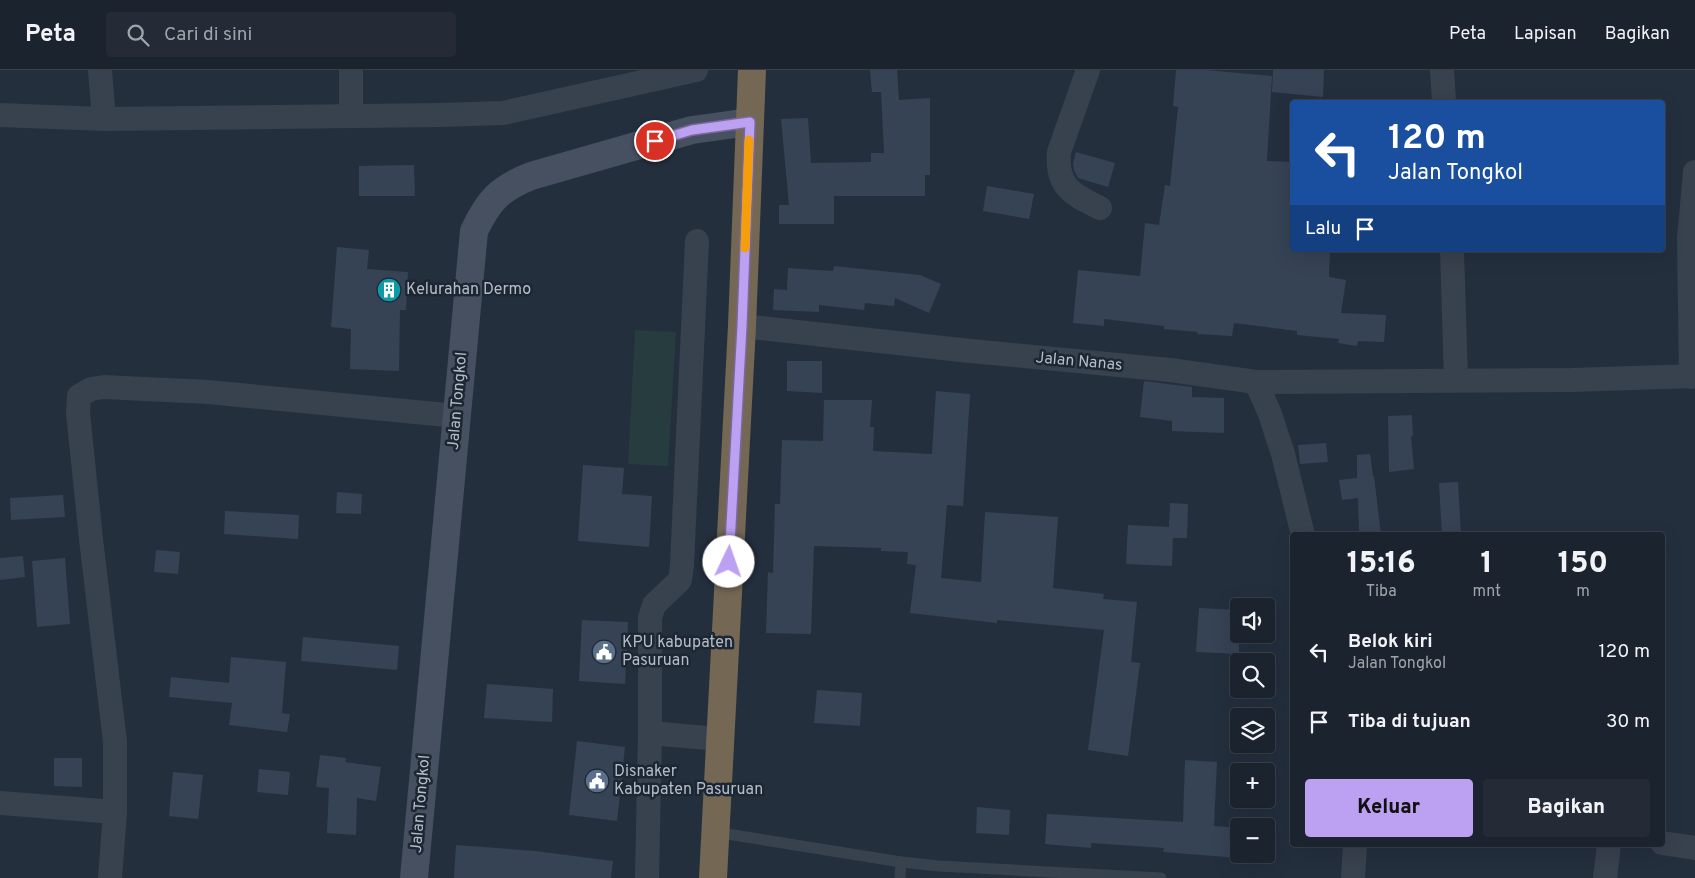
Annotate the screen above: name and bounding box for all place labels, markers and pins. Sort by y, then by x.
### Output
pin [634,120,676,162]
building icon: Kelurahan Dermo [376,277,402,303]
place label: Kelurahan Dermo [406,280,531,300]
place label: KPU kabupaten Pasuruan [622,633,733,671]
public building icon: KPU kabupaten Pasuruan [591,639,617,665]
place label: Disnaker Kabupaten Pasuruan [614,762,763,800]
public building icon: Disnaker Kabupaten Pasuruan [584,768,610,794]

